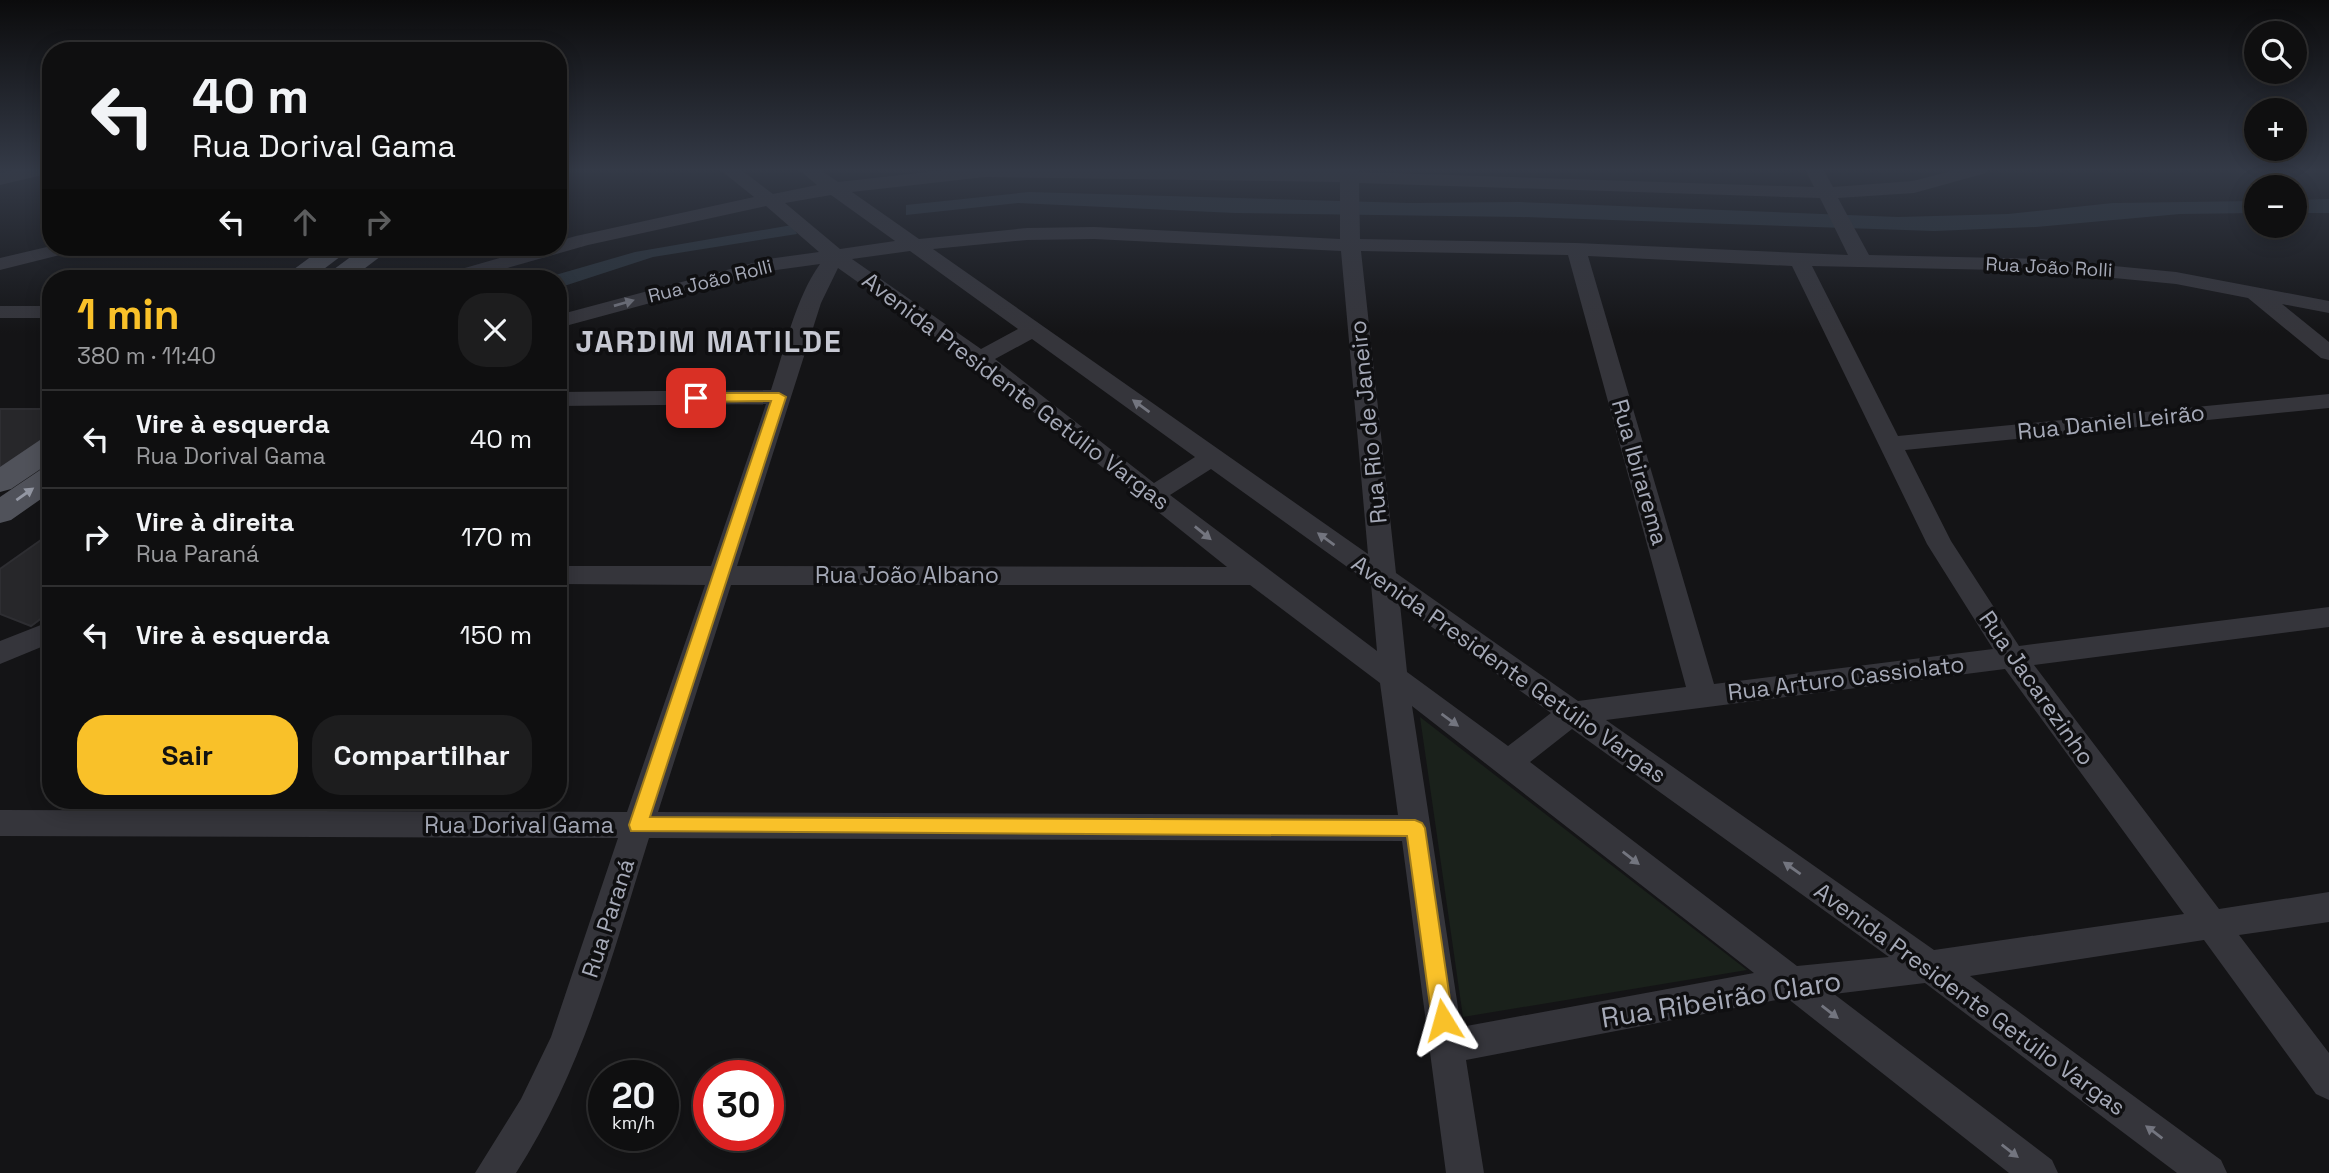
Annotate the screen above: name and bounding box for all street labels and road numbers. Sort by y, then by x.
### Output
street label: Rua João Rolli [1985,251,2113,283]
street label: Rua João Rolli [645,254,775,308]
street label: Avenida Presidente Getúlio Vargas [856,265,1176,517]
street label: Rua Rio de Janeiro [1342,319,1394,525]
street label: Rua Ibirarema [1605,396,1675,548]
street label: Rua Daniel Leirão [2016,397,2206,447]
street label: Avenida Presidente Getúlio Vargas [1346,548,1672,790]
street label: Rua João Albano [815,560,999,590]
street label: Rua Jacarezinho [1972,605,2102,771]
street label: Rua Arturo Cassiolato [1726,649,1966,707]
street label: Rua Dorival Gama [424,810,614,840]
street label: Rua Paraná [575,855,641,981]
street label: Avenida Presidente Getúlio Vargas [1808,876,2132,1122]
street label: Rua Ribeirão Claro [1598,962,1844,1036]

